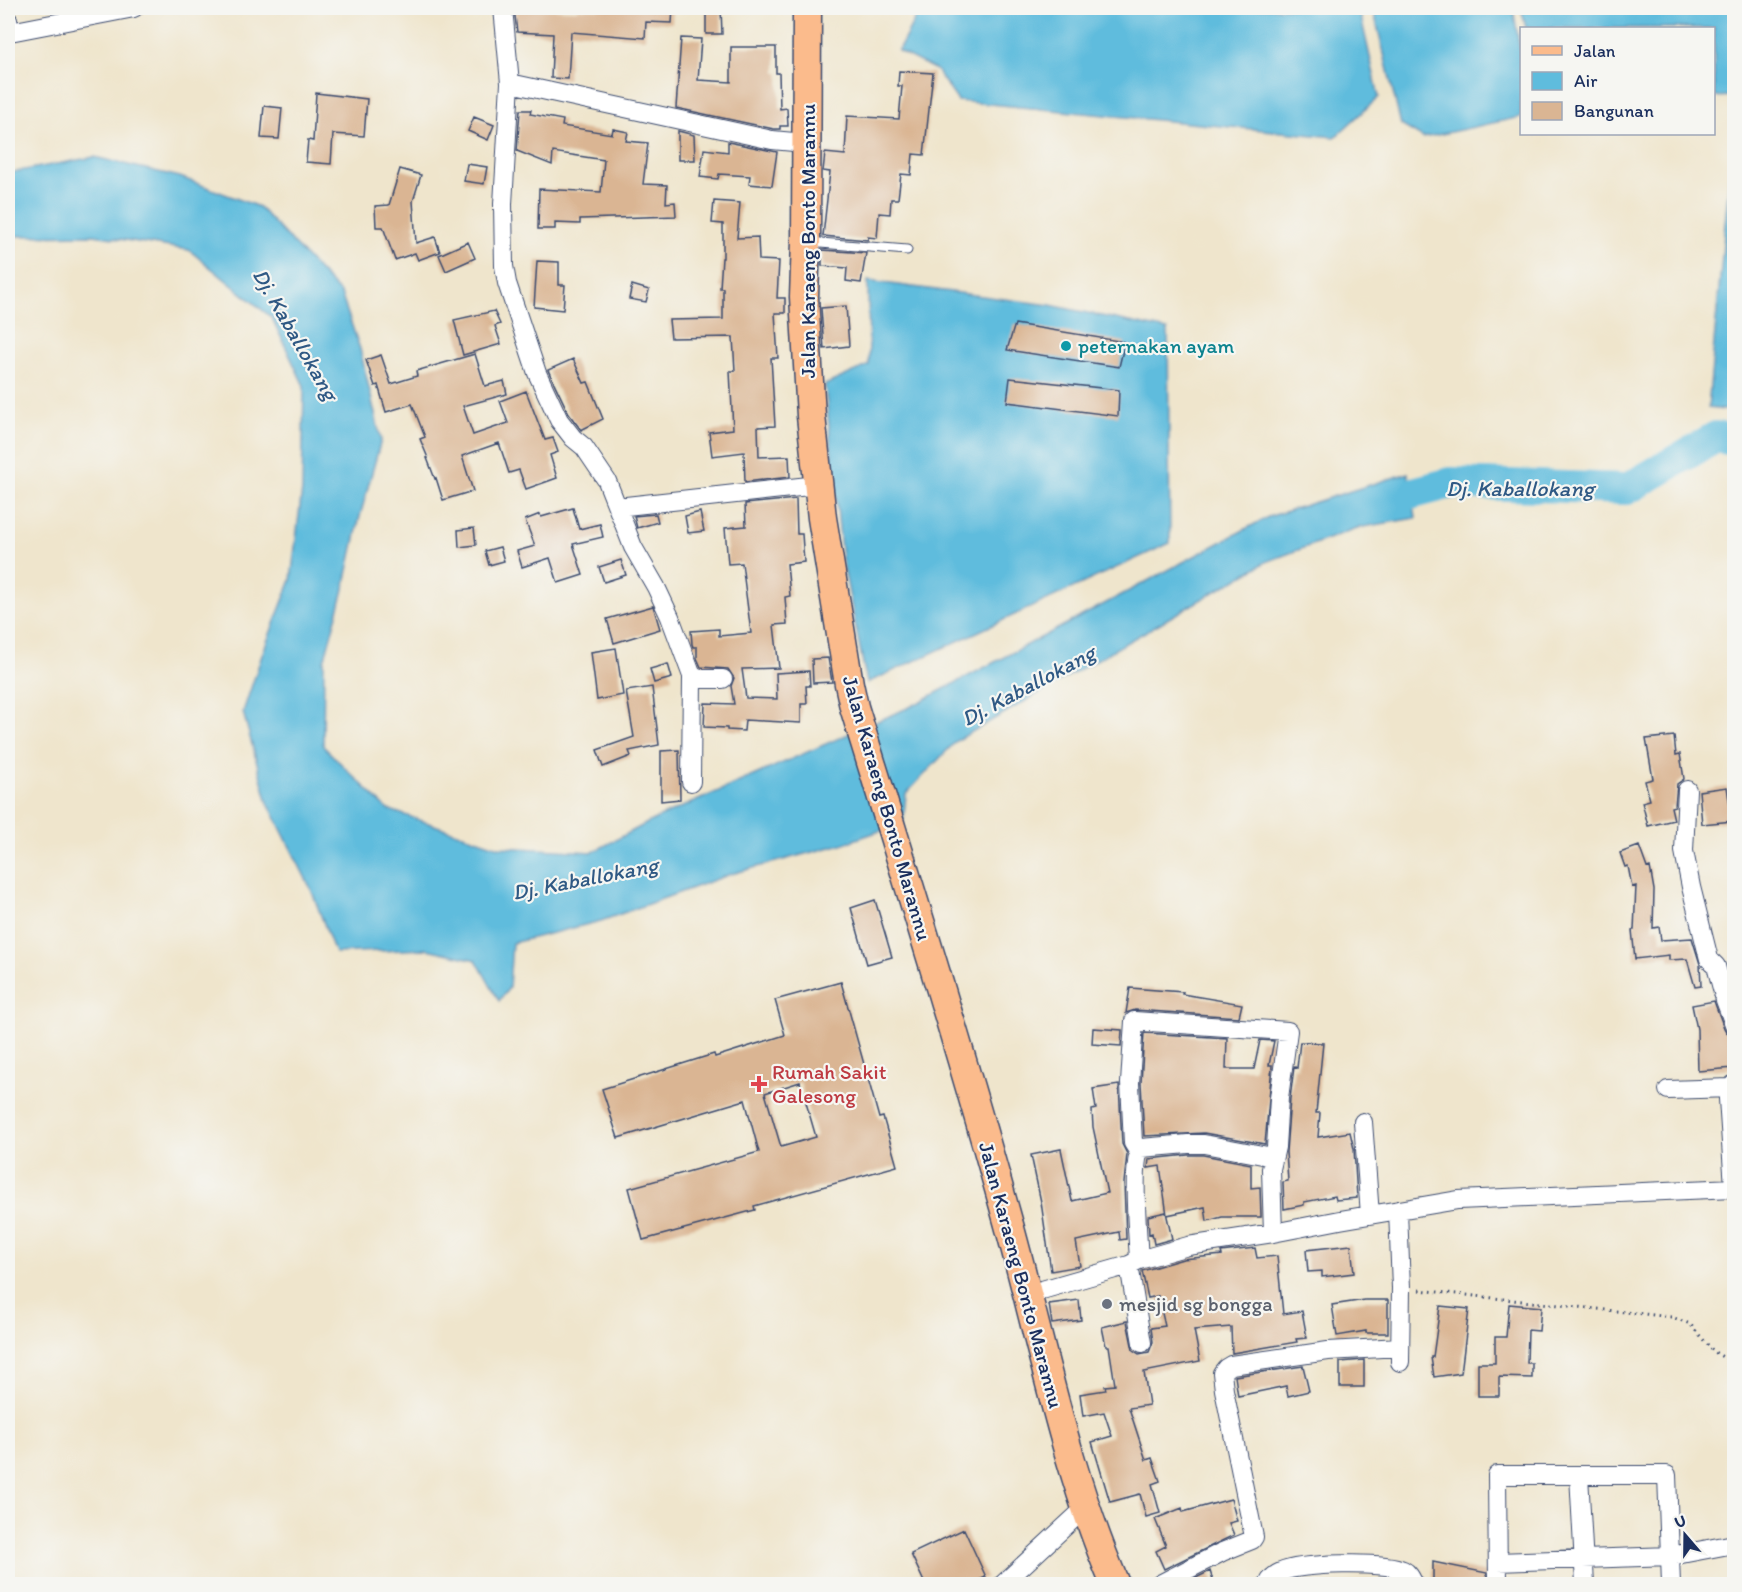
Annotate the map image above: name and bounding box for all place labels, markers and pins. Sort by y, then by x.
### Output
place label: peternakan ayam [1078,333,1234,358]
marker: peternakan ayam [1059,339,1073,353]
place label: Rumah Sakit Galesong [772,1059,887,1108]
marker: Rumah Sakit Galesong [750,1075,768,1093]
place label: mesjid sg bongga [1119,1291,1273,1316]
marker: mesjid sg bongga [1100,1297,1114,1311]

